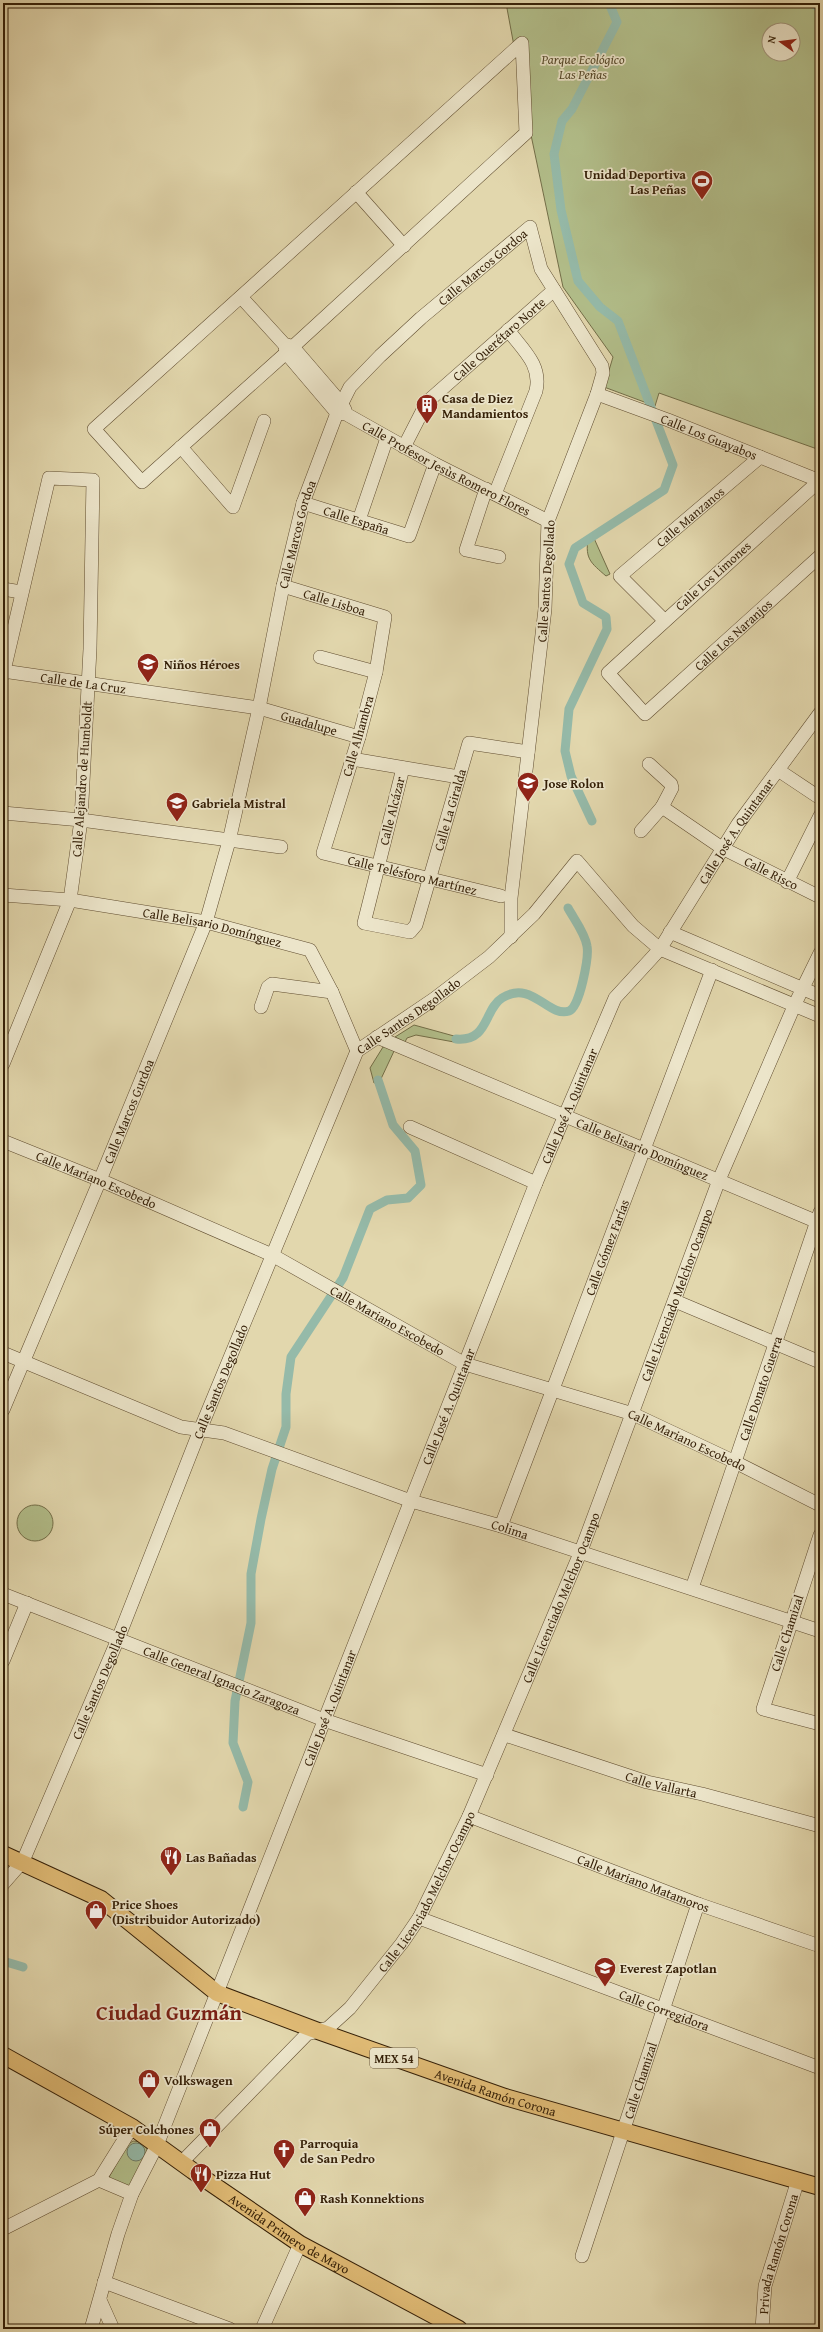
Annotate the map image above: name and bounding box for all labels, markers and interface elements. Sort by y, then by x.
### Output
north arrow [761,22,801,62]
text: N [763,33,780,45]
park label: Parque Ecológico Las Peñas [540,50,625,84]
place label: Unidad Deportiva Las Peñas [584,165,686,199]
sports icon: Unidad Deportiva Las Peñas [689,168,715,201]
street label: Calle Marcos Gordoa [434,223,532,310]
street label: Calle Querétaro Norte [448,292,549,385]
place label: Casa de Diez Mandamientos [442,389,529,423]
building icon: Casa de Diez Mandamientos [414,392,440,425]
street label: Calle Los Guayabos [658,409,760,464]
street label: Calle Profesor Jesùs Romero Flores [359,416,534,520]
street label: Calle Marcos Gordoa [273,477,321,590]
street label: Calle Manzanos [652,482,728,551]
street label: Calle España [321,500,393,539]
street label: Calle Santos Degollado [532,519,560,643]
street label: Calle Los Limones [671,537,755,615]
street label: Calle Lisboa [301,583,369,620]
street label: Calle Los Naranjos [690,594,776,675]
school or university icon: Niños Héroes [135,651,161,684]
place label: Niños Héroes [164,655,240,674]
street label: Calle de La Cruz [39,667,127,698]
street label: Calle Alhambra [337,693,379,779]
street label: Calle Alejandro de Humboldt [67,700,97,858]
street label: Guadalupe [279,705,340,740]
street label: Calle La Giralda [429,766,471,853]
school or university icon: Jose Rolon [515,770,541,803]
street label: Calle Alcázar [374,774,410,847]
place label: Jose Rolon [542,774,604,793]
street label: Calle José A. Quintanar [693,774,779,888]
school or university icon: Gabriela Mistral [164,790,190,823]
place label: Gabriela Mistral [192,794,286,813]
street label: Calle Telésforo Martínez [346,850,479,899]
street label: Calle Risco [741,851,802,894]
street label: Calle Belisario Domínguez [142,902,284,951]
street label: Calle Santos Degollado [352,973,465,1058]
street label: Calle José A. Quintanar [536,1045,602,1167]
street label: Calle Marcos Gurdoa [98,1055,159,1166]
street label: Calle Belisario Domínguez [574,1112,712,1185]
street label: Calle Mariano Escobedo [33,1146,160,1213]
street label: Calle Gómez Farías [580,1197,634,1298]
street label: Calle Licenciado Melchor Ocampo [635,1205,717,1384]
street label: Calle Mariano Escobedo [327,1280,449,1360]
street label: Calle Santos Degollado [188,1321,253,1442]
street label: Calle Donato Guerra [733,1333,787,1443]
street label: Calle José A. Quintanar [416,1345,480,1468]
street label: Calle Mariano Escobedo [626,1404,750,1476]
street label: Calle Licenciado Melchor Ocampo [517,1509,604,1686]
street label: Colima [489,1514,532,1544]
street label: Calle Chamizal [766,1592,808,1674]
street label: Calle Santos Degollado [67,1622,132,1742]
street label: Calle General Ignacio Zaragoza [141,1641,304,1720]
street label: Calle José A. Quintanar [298,1646,361,1769]
street label: Calle Vallarta [623,1766,700,1802]
street label: Calle Licenciado Melchor Ocampo [373,1808,480,1976]
restaurant icon: Las Bañadas [158,1844,184,1877]
place label: Las Bañadas [186,1848,257,1867]
street label: Calle Mariano Matamoros [575,1849,712,1917]
place label: Price Shoes (Distribuidor Autorizado) [112,1895,260,1929]
shop icon: Price Shoes (Distribuidor Autorizado) [83,1898,109,1931]
school or university icon: Everest Zapotlan [592,1955,618,1988]
place label: Everest Zapotlan [620,1959,717,1978]
street label: Calle Corregidora [617,1984,713,2036]
district label: Ciudad Guzmán [96,1997,243,2028]
street label: Calle Chamizal [618,2039,662,2121]
road number: MEX 54 [370,2048,418,2068]
street label: Avenida Ramón Corona [432,2064,559,2121]
shop icon: Volkswagen [136,2067,162,2100]
place label: Volkswagen [164,2071,233,2090]
shop icon: Súper Colchones [197,2116,223,2149]
place label: Súper Colchones [99,2120,194,2139]
place label: Parroquia de San Pedro [300,2134,375,2168]
church icon: Parroquia de San Pedro [271,2137,297,2170]
restaurant icon: Pizza Hut [188,2161,214,2194]
place label: Pizza Hut [216,2165,271,2184]
shop icon: Rash Konnektions [292,2185,318,2218]
street label: Avenida Primero de Mayo [225,2189,354,2279]
place label: Rash Konnektions [320,2189,425,2208]
street label: Privada Ramón Corona [754,2191,803,2315]

